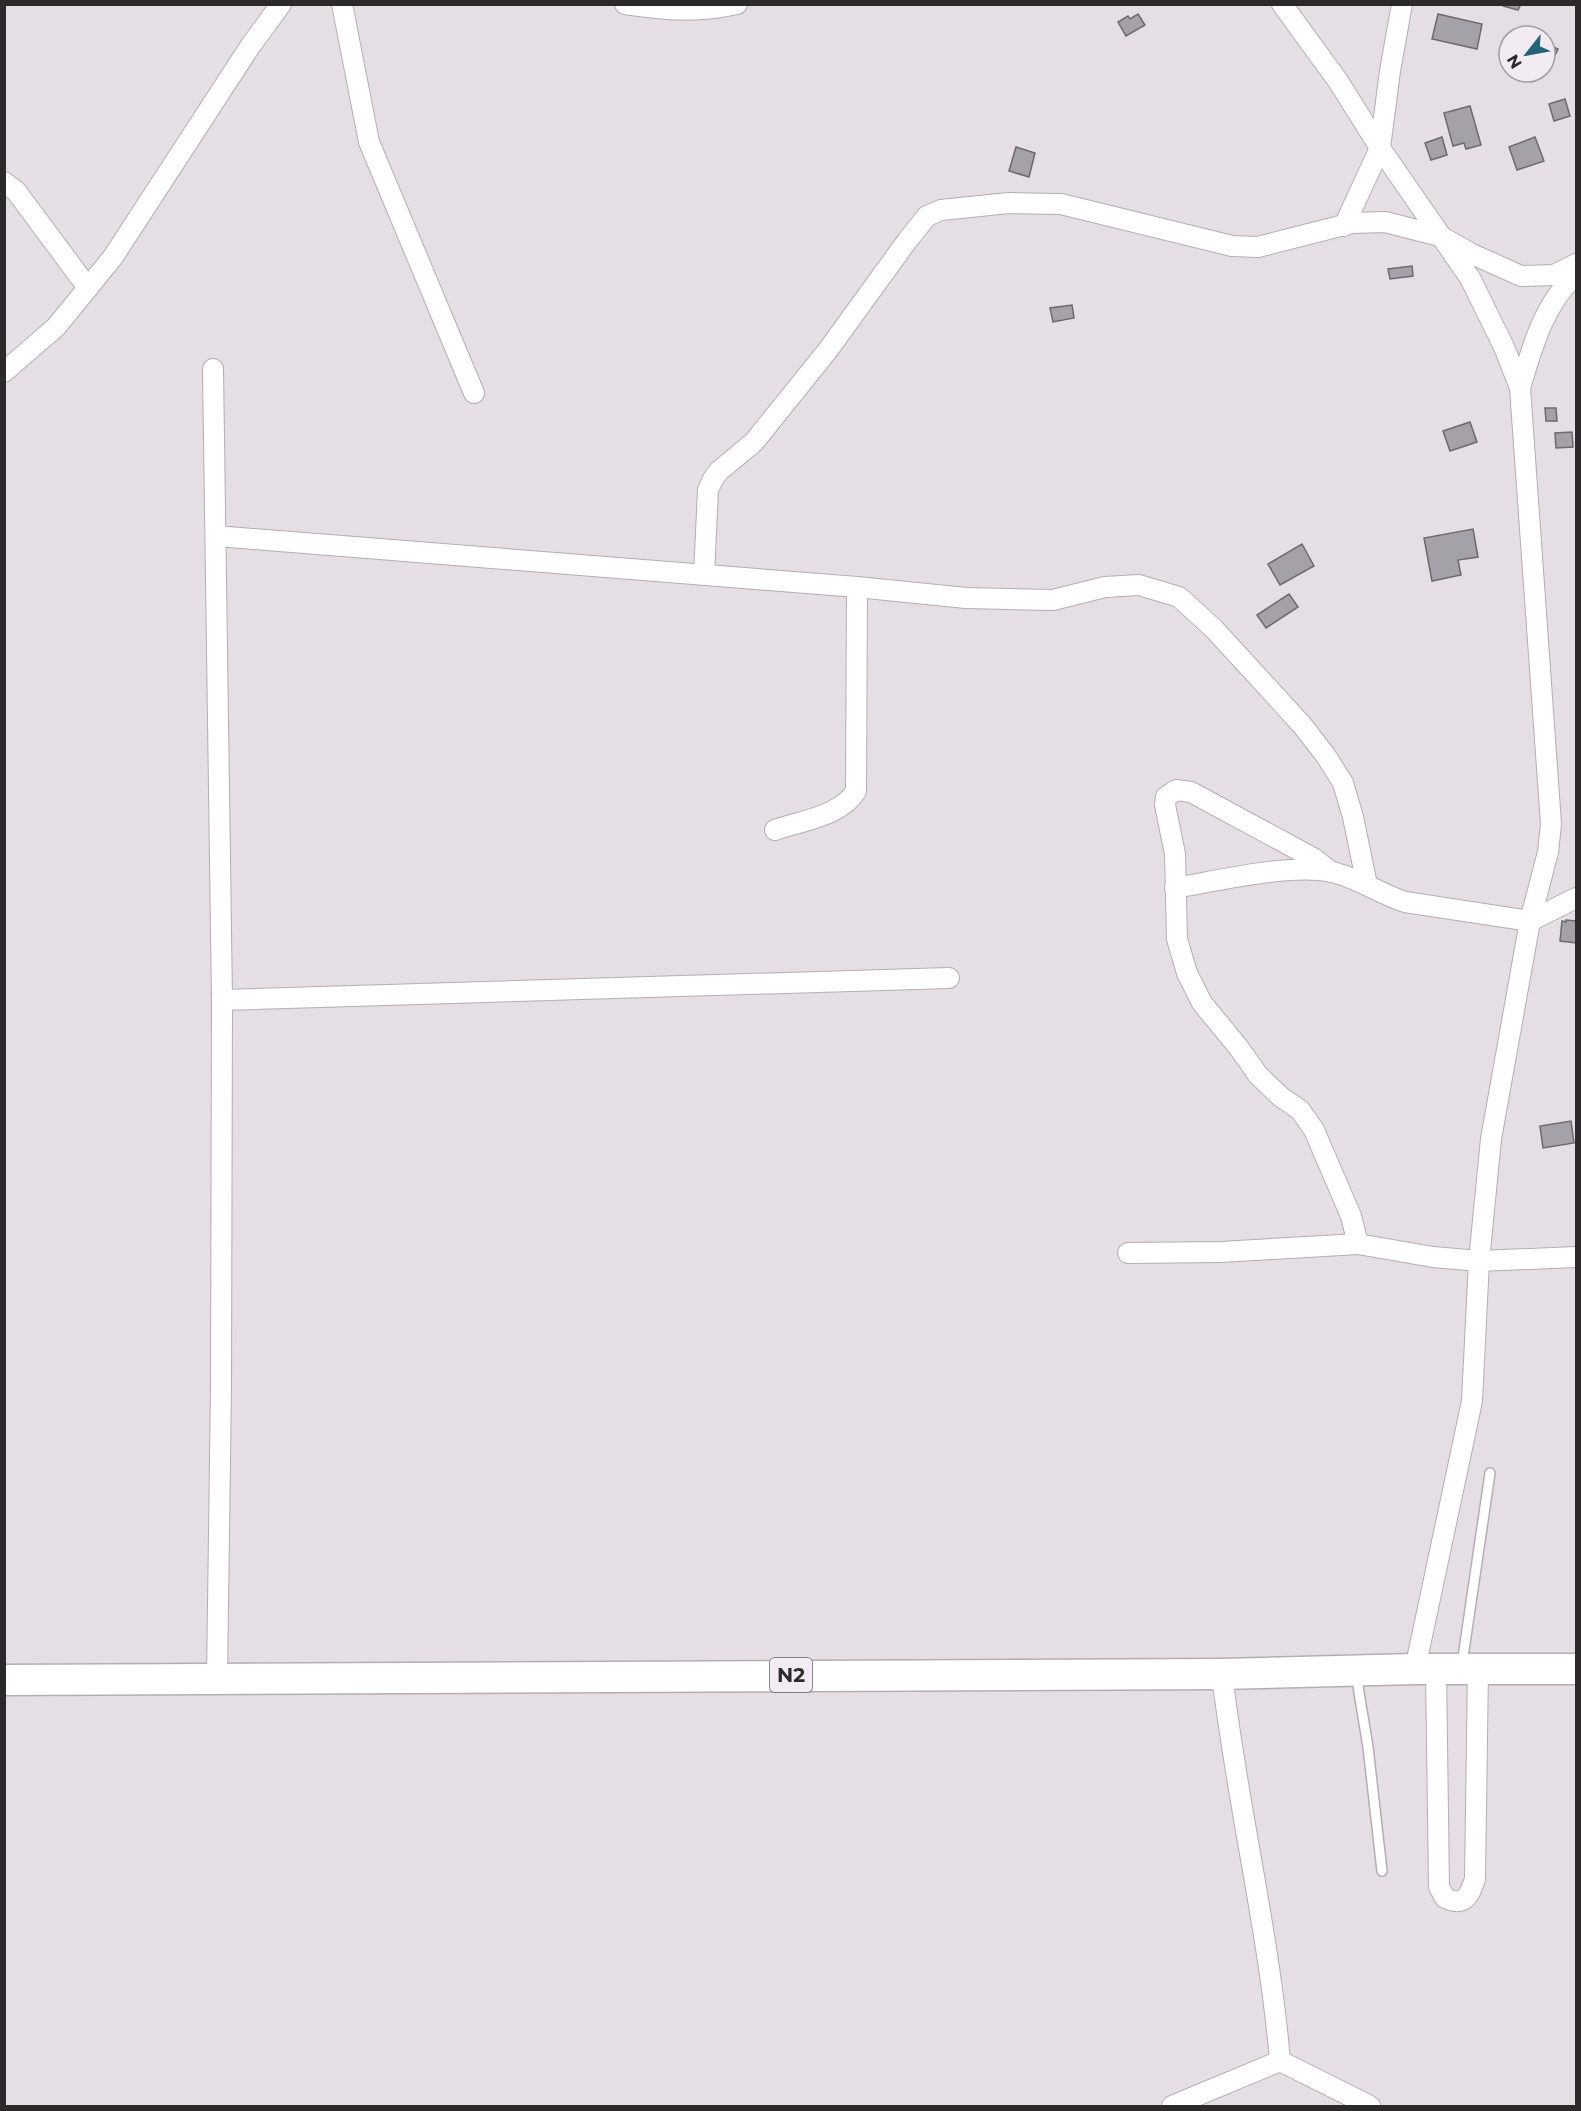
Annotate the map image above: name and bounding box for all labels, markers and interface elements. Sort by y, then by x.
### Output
north arrow [1497,24,1557,84]
text: N [1503,51,1526,72]
road number: N2 [770,1658,812,1692]

